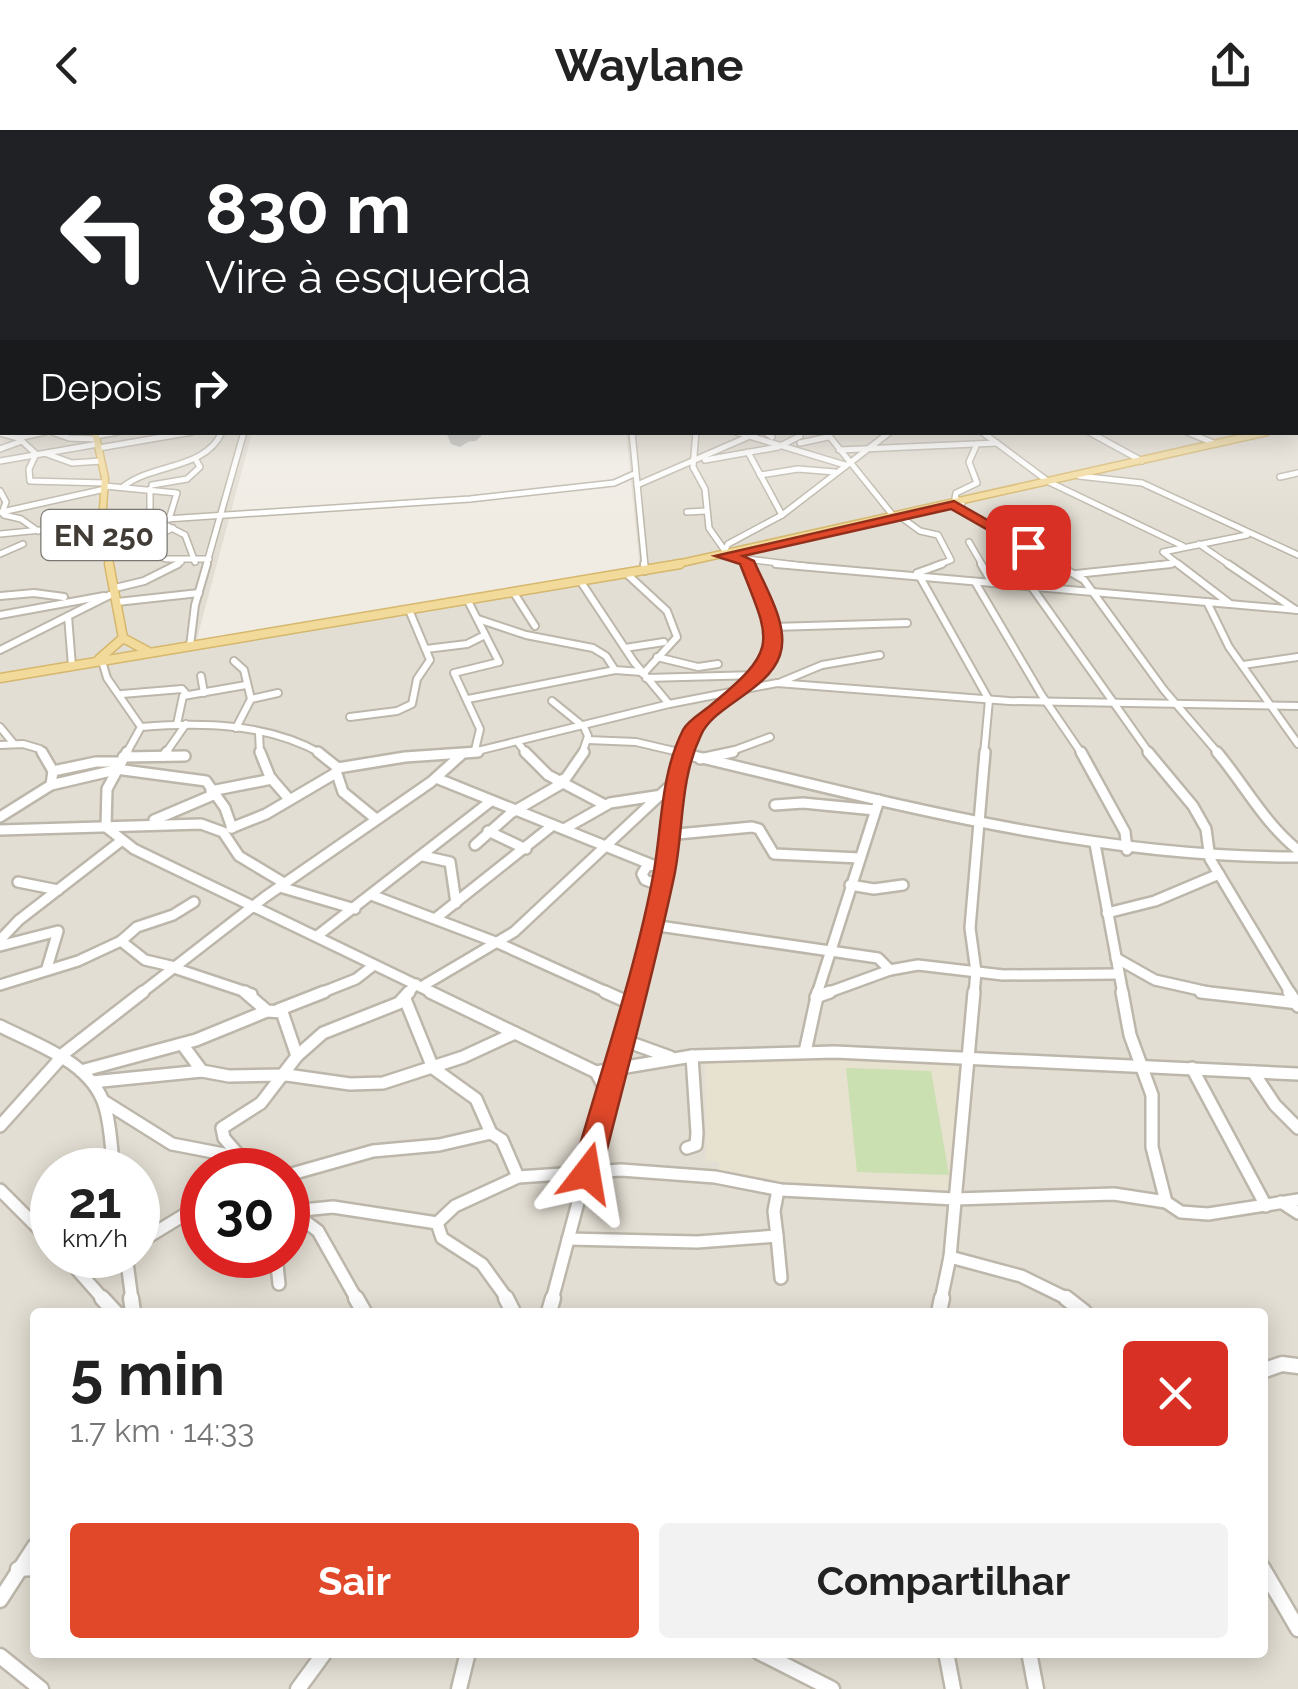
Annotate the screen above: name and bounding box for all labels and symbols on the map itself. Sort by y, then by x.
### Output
pin [986,505,1071,590]
road number: EN 250 [42,510,166,560]
position arrow [535,1121,639,1225]
speed limit sign: 30 [180,1148,310,1278]

